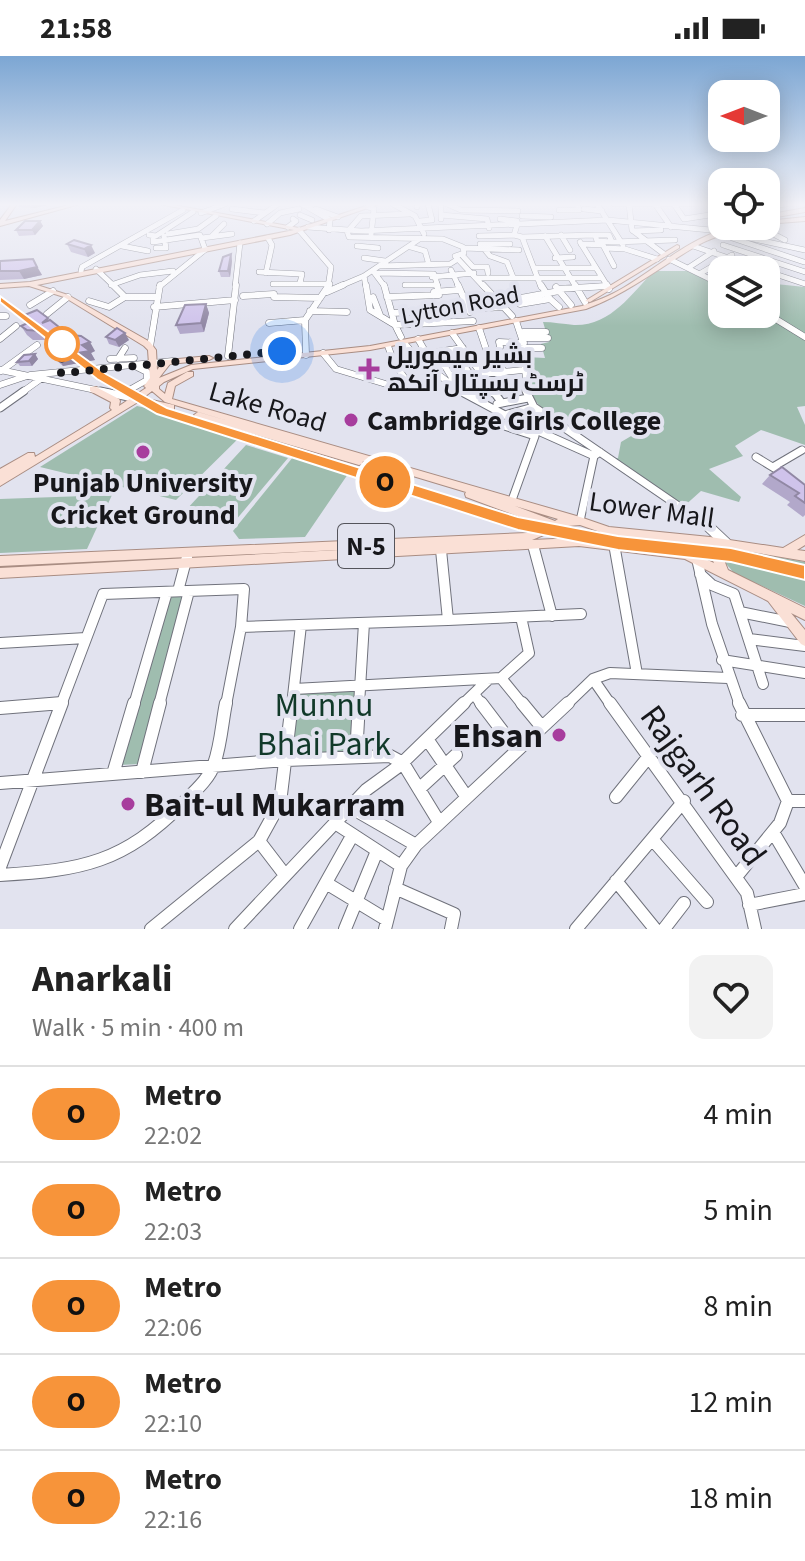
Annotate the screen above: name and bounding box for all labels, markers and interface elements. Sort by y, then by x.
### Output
text: 21:58 [40,7,112,50]
north arrow [708,80,780,152]
map controls [708,80,780,328]
button: locate [708,168,780,240]
button: layers [708,256,780,328]
street label: Lytton Road [398,277,522,334]
unlabelled marker [45,327,79,361]
your location [262,331,302,371]
place label: بشیر میموریل ٹرسٹ ہسپتال آنکھ [387,338,584,401]
marker: بشیر میموریل ٹرسٹ ہسپتال آنکھ [358,358,380,380]
street label: Lake Road [204,371,331,443]
place label: Cambridge Girls College [367,401,661,441]
marker: Cambridge Girls College [342,411,360,429]
marker: Punjab University Cricket Ground [134,443,152,461]
line badge: O [359,456,411,508]
text: O [375,462,395,502]
place label: Punjab University Cricket Ground [33,463,254,535]
street label: Lower Mall [587,481,717,539]
road number: N-5 [338,524,394,568]
park label: Munnu Bhai Park [257,681,391,769]
street label: Rajgarh Road [628,695,778,877]
place label: Ehsan [453,712,543,761]
marker: Ehsan [550,726,568,744]
place label: Bait-ul Mukarram [144,781,405,830]
marker: Bait-ul Mukarram [119,795,137,813]
text: Anarkali [32,952,173,1006]
button: heart [689,955,773,1039]
text: Walk · 5 min · 400 m [32,1009,244,1046]
text: Metro [144,1074,222,1117]
text: 4 min [703,1093,773,1136]
text: O [66,1094,86,1134]
text: 22:02 [144,1117,202,1154]
text: Metro [144,1170,222,1213]
text: 5 min [703,1189,773,1232]
text: O [66,1190,86,1230]
text: 22:03 [144,1213,202,1250]
text: Metro [144,1266,222,1309]
text: 8 min [703,1285,773,1328]
text: O [66,1286,86,1326]
text: 22:06 [144,1309,202,1346]
text: Metro [144,1362,222,1405]
text: 12 min [689,1381,773,1424]
text: O [66,1382,86,1422]
text: 22:10 [144,1405,202,1442]
text: Metro [144,1458,222,1501]
text: 18 min [689,1477,773,1520]
text: O [66,1478,86,1518]
text: 22:16 [144,1501,202,1538]

